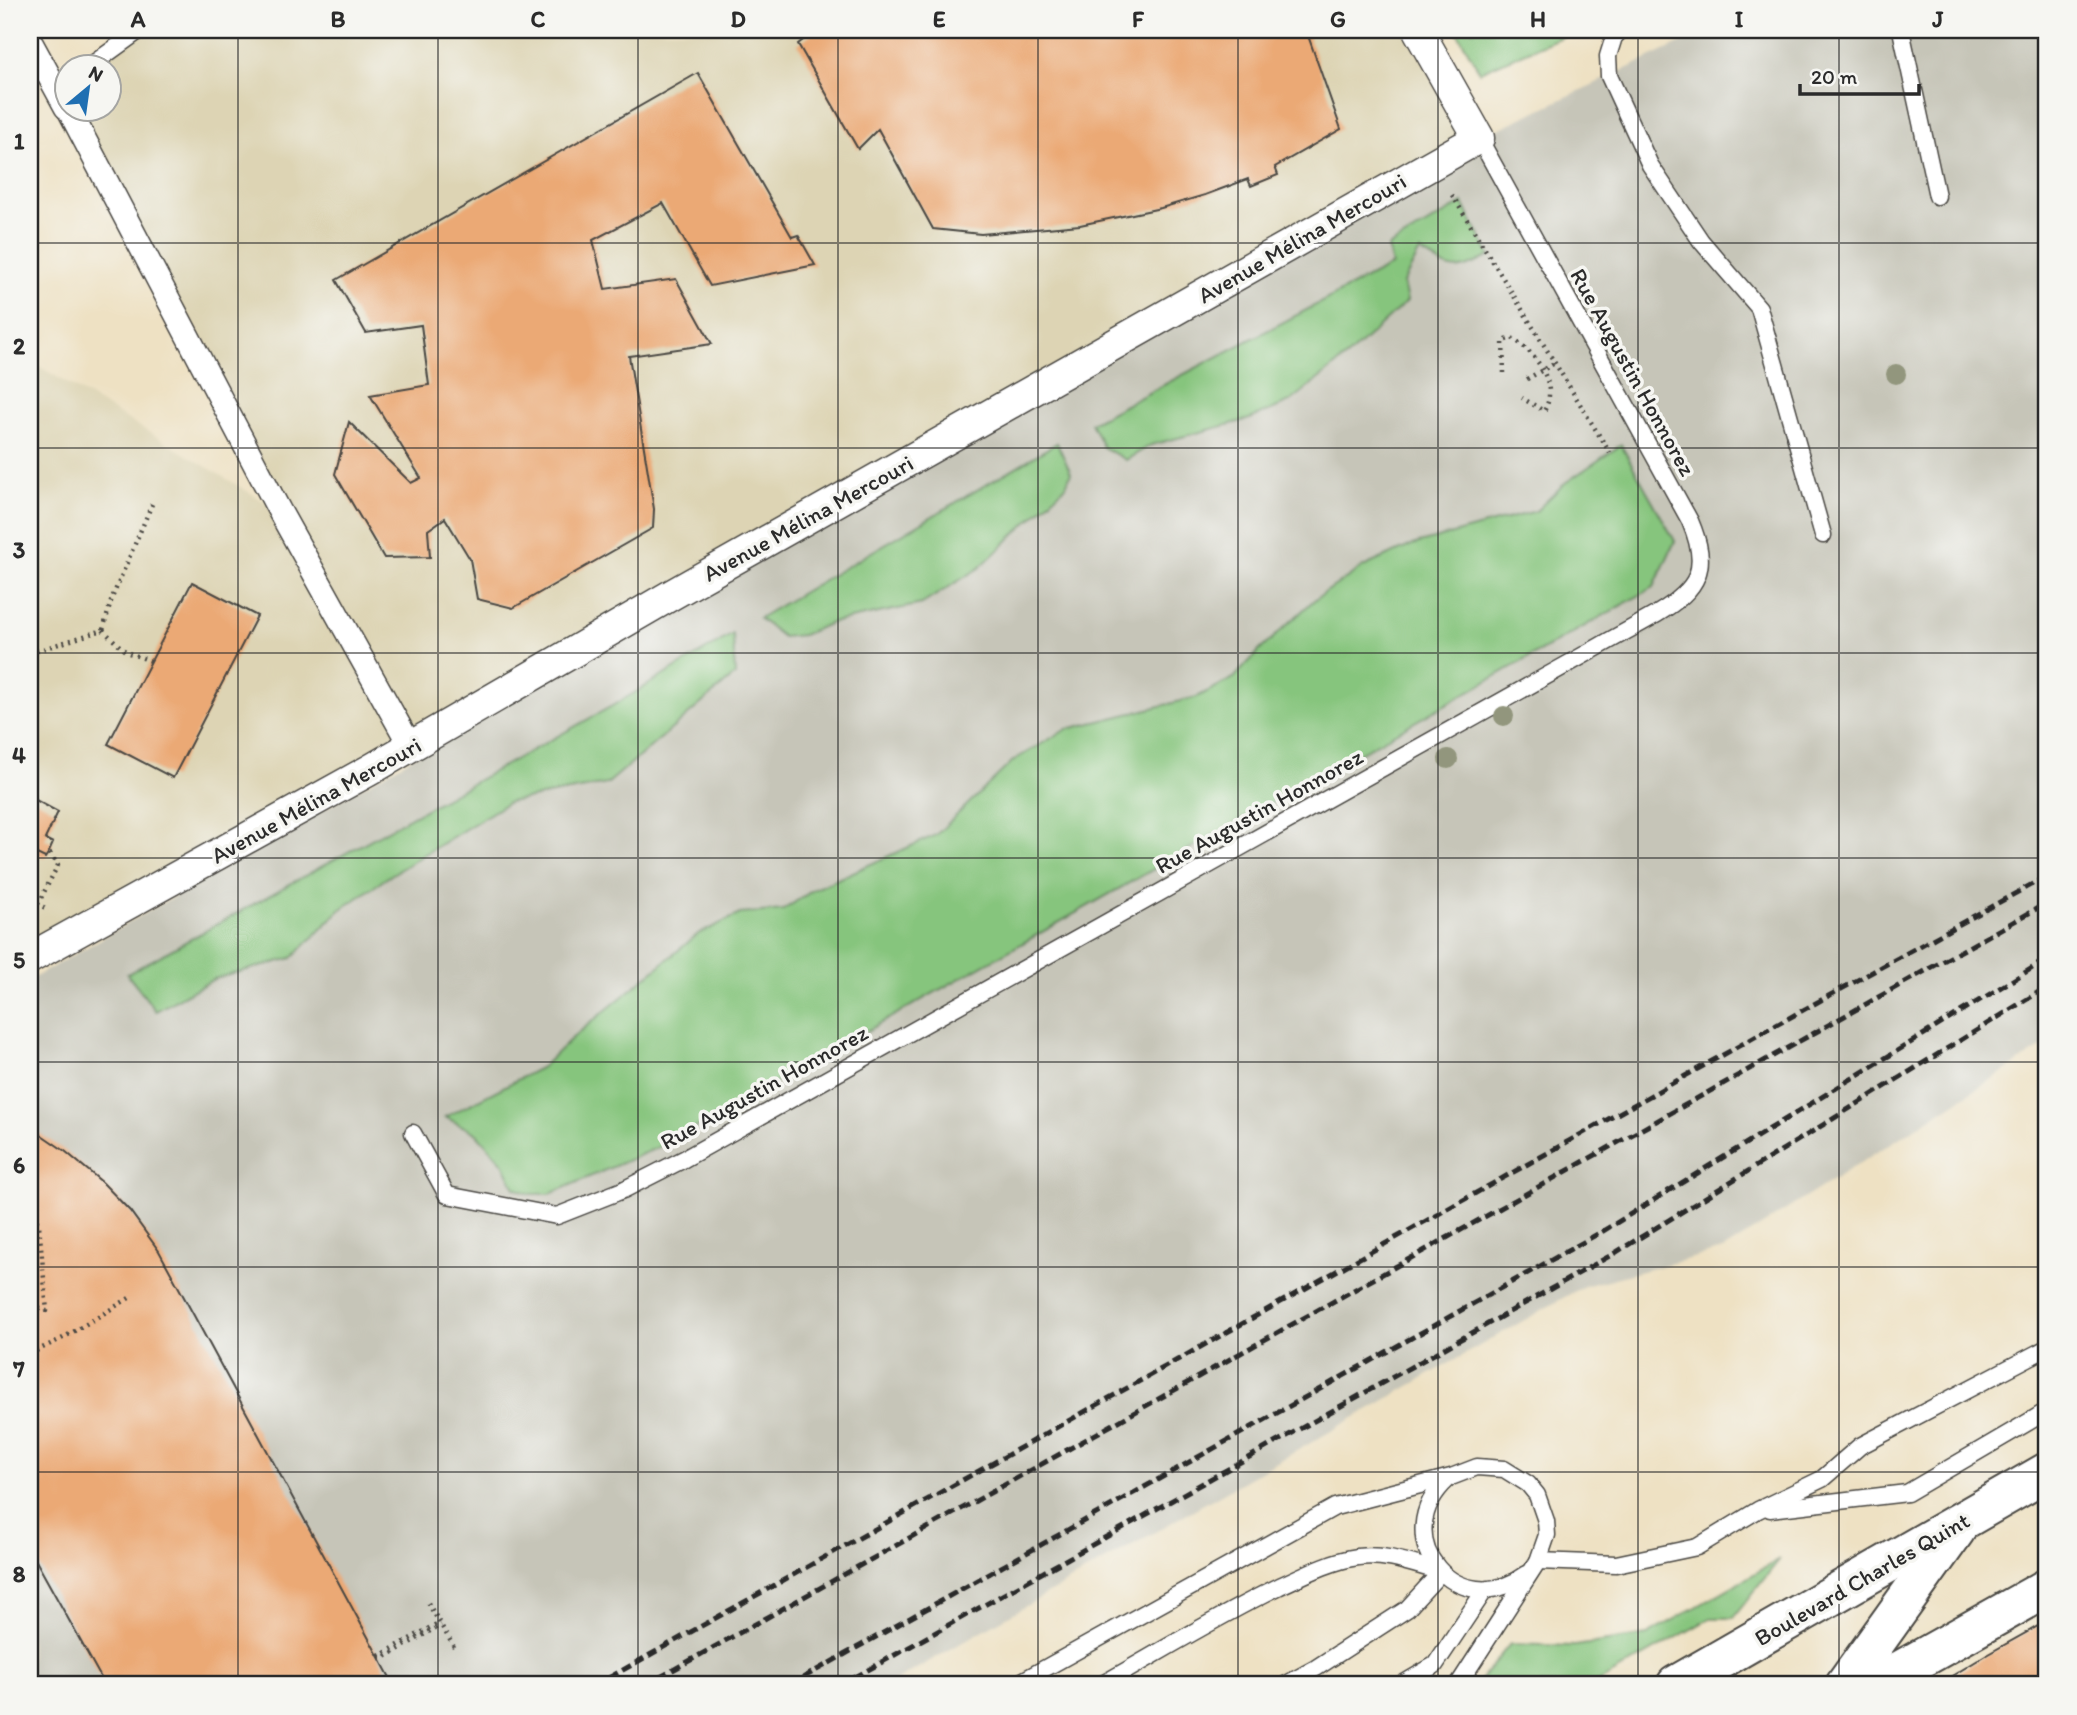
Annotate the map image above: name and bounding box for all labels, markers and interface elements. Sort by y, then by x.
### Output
text: A [130,5,146,33]
text: B [331,5,346,33]
text: C [531,5,546,33]
text: D [730,5,746,33]
text: E [933,5,946,33]
text: F [1132,5,1145,33]
text: G [1330,5,1346,33]
text: H [1530,5,1546,33]
text: I [1735,5,1744,33]
text: J [1931,5,1944,33]
north arrow [52,52,122,122]
scale bar [1800,52,1920,96]
text: N [85,60,107,87]
text: 20 m [1811,64,1858,89]
text: 1 [14,127,25,155]
street label: Avenue Mélina Mercouri [1193,167,1411,309]
street label: Rue Augustin Honnorez [1564,263,1702,481]
text: 2 [13,332,26,360]
street label: Avenue Mélina Mercouri [698,449,918,587]
text: 3 [13,536,26,564]
street label: Avenue Mélina Mercouri [206,731,426,869]
text: 4 [12,741,26,769]
street label: Rue Augustin Honnorez [1150,742,1368,880]
text: 5 [13,946,25,974]
street label: Rue Augustin Honnorez [655,1018,873,1156]
text: 6 [13,1151,25,1179]
text: 7 [12,1355,25,1383]
street label: Boulevard Charles Quint [1750,1506,1974,1652]
text: 8 [13,1560,26,1588]

